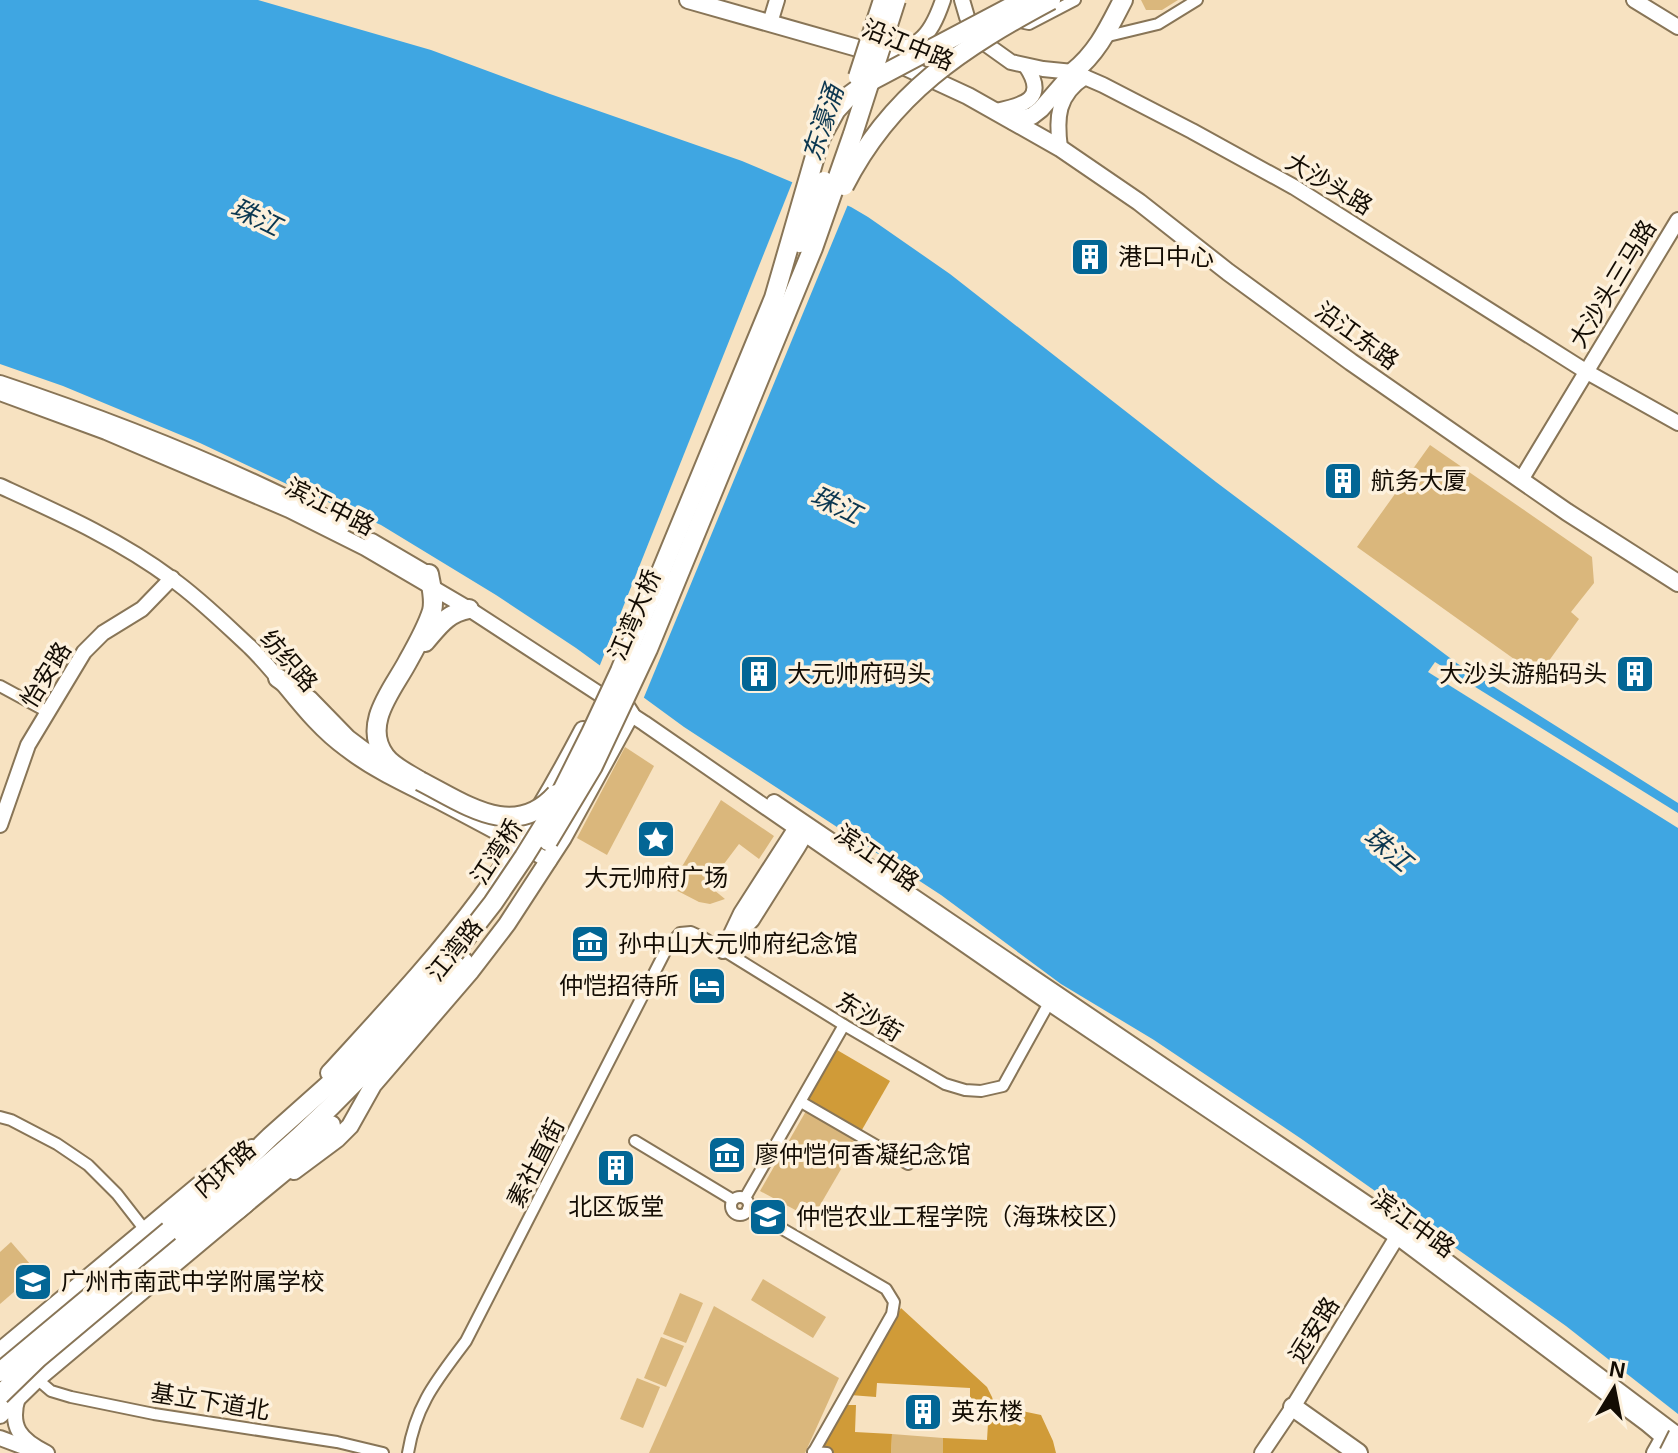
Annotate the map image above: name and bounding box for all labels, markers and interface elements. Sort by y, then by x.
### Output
street label: 沿江中路 [859,14,958,75]
water label: 东濠涌 [797,78,850,165]
street label: 大沙头路 [1281,147,1377,220]
water label: 珠江 [226,192,289,243]
street label: 大沙头三马路 [1564,215,1661,352]
building icon: 港口中心 [1069,236,1111,278]
place label: 港口中心 [1118,243,1214,270]
street label: 沿江东路 [1311,296,1404,375]
building icon: 航务大厦 [1322,460,1364,502]
place label: 航务大厦 [1371,467,1467,494]
street label: 滨江中路 [281,473,379,540]
water label: 珠江 [806,480,869,531]
street label: 江湾大桥 [603,565,666,664]
street label: 纺织路 [256,625,323,697]
street label: 怡安路 [15,637,76,712]
building icon: 大元帅府码头 [738,653,780,695]
building icon: 大沙头游船码头 [1614,653,1656,695]
place label: 大元帅府码头 [787,660,931,687]
place label: 大沙头游船码头 [1439,660,1607,687]
street label: 江湾桥 [466,814,528,889]
place icon: 大元帅府广场 [635,818,677,860]
street label: 滨江中路 [830,819,924,896]
water label: 珠江 [1358,821,1420,879]
place label: 大元帅府广场 [584,864,728,891]
street label: 江湾路 [421,913,488,986]
museum icon: 孙中山大元帅府纪念馆 [569,923,611,965]
place label: 孙中山大元帅府纪念馆 [618,930,858,957]
hotel icon: 仲恺招待所 [686,965,728,1007]
place label: 仲恺招待所 [559,972,679,999]
street label: 东沙街 [831,986,907,1047]
street label: 素社直街 [502,1114,569,1212]
museum icon: 廖仲恺何香凝纪念馆 [706,1134,748,1176]
street label: 内环路 [189,1135,261,1202]
place label: 廖仲恺何香凝纪念馆 [755,1141,971,1168]
building icon: 北区饭堂 [595,1147,637,1189]
street label: 滨江中路 [1367,1184,1460,1263]
place label: 北区饭堂 [568,1193,664,1220]
school or university icon: 仲恺农业工程学院（海珠校区） [747,1196,789,1238]
place label: 仲恺农业工程学院（海珠校区） [796,1203,1132,1230]
school or university icon: 广州市南武中学附属学校 [12,1261,54,1303]
place label: 广州市南武中学附属学校 [61,1268,325,1295]
street label: 远安路 [1283,1292,1344,1367]
north arrow [1574,1349,1654,1429]
text: N [1607,1356,1627,1383]
street label: 基立下道北 [149,1379,271,1424]
building icon: 英东楼 [902,1391,944,1433]
place label: 英东楼 [951,1398,1023,1425]

